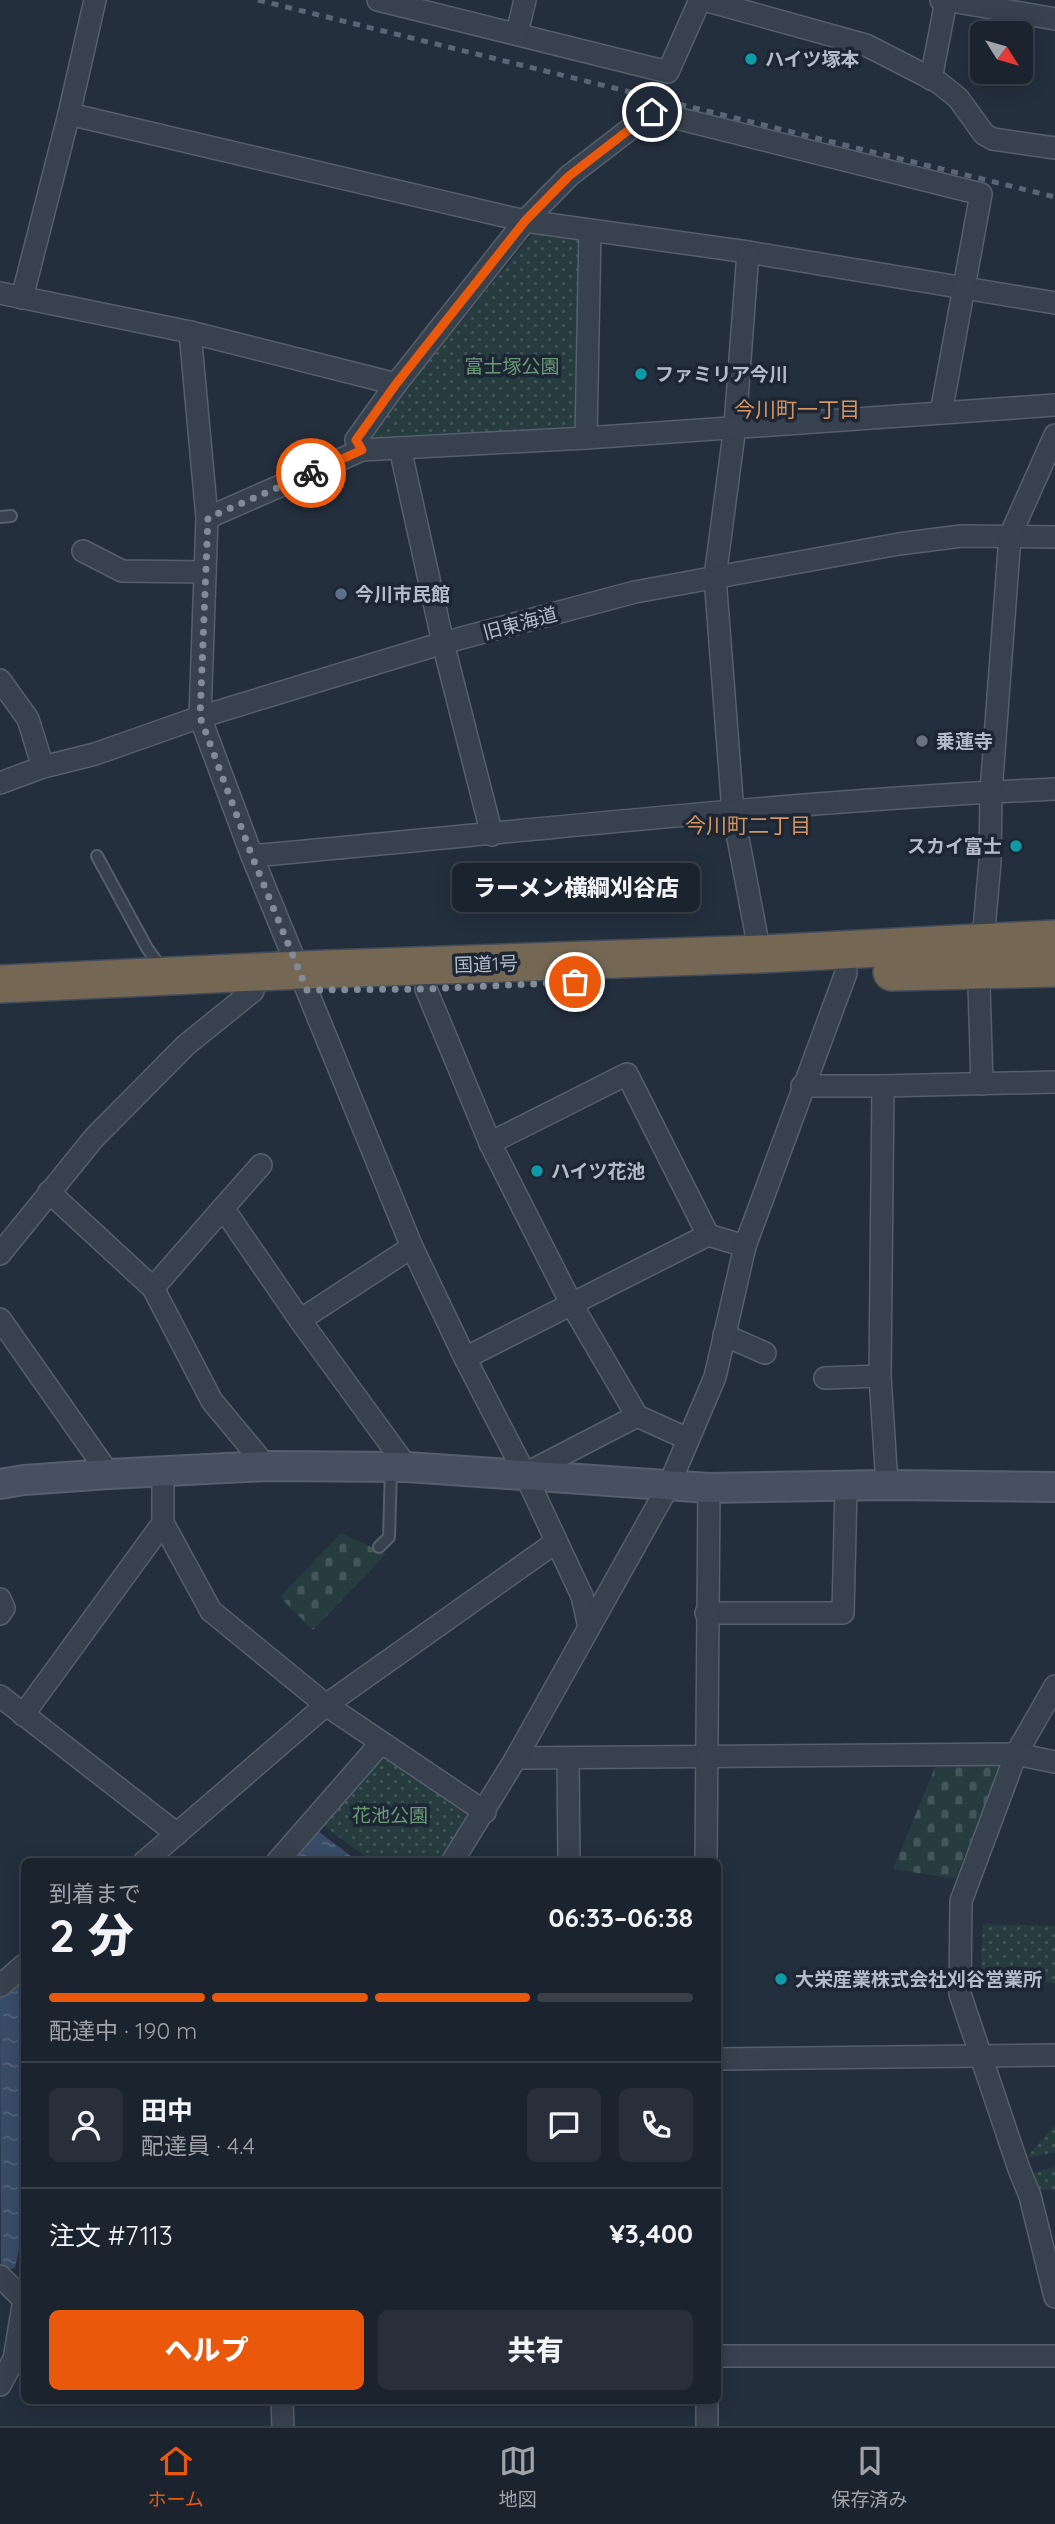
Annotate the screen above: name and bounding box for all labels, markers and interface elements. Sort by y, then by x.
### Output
north arrow [970,21,1032,84]
map controls [970,21,1033,84]
place label: ハイツ塚本 [765,47,860,71]
marker: ハイツ塚本 [743,51,759,67]
pin [622,82,682,142]
icon: home [633,93,671,131]
park label: 富士塚公園 [464,354,560,378]
place label: ファミリア今川 [655,362,788,386]
marker: ファミリア今川 [633,366,649,382]
district label: 今川町一丁目 [734,396,860,422]
courier [276,438,346,508]
icon: bike [292,454,330,492]
place label: 今川市民館 [355,582,450,606]
marker: 今川市民館 [333,586,349,602]
street label: 旧東海道 [480,602,560,644]
place label: 乗蓮寺 [936,729,993,753]
marker: 乗蓮寺 [914,733,930,749]
district label: 今川町二丁目 [685,812,811,838]
place label: スカイ富士 [907,834,1002,858]
marker: スカイ富士 [1008,838,1024,854]
callout: ラーメン横綱刈谷店 [451,863,699,912]
text: ラーメン横綱刈谷店 [473,873,679,902]
street label: 国道1号 [454,951,518,977]
pin [545,952,605,1012]
icon: bag [556,963,594,1001]
place label: ハイツ花池 [551,1159,646,1183]
marker: ハイツ花池 [529,1163,545,1179]
park label: 花池公園 [352,1803,428,1827]
text: 到着まで [49,1879,141,1908]
text: 06:33–06:38 [549,1901,693,1934]
text: 2 分 [49,1906,134,1964]
place label: 大栄産業株式会社刈谷営業所 [795,1967,1042,1991]
marker: 大栄産業株式会社刈谷営業所 [773,1971,789,1987]
text: 配達中 · 190 m [49,2016,197,2045]
button: person [49,2088,123,2162]
button: chat [527,2088,601,2162]
button: phone [619,2088,693,2162]
text: 田中 [141,2094,193,2127]
text: 配達員 · 4.4 [141,2131,255,2160]
text: ¥3,400 [609,2217,693,2250]
text: 注文 #7113 [49,2219,173,2252]
button: ヘルプ [49,2310,364,2390]
button: 共有 [378,2310,693,2390]
tab: ホーム [147,2442,204,2511]
tab: 地図 [499,2442,537,2511]
tab: 保存済み [832,2442,908,2511]

